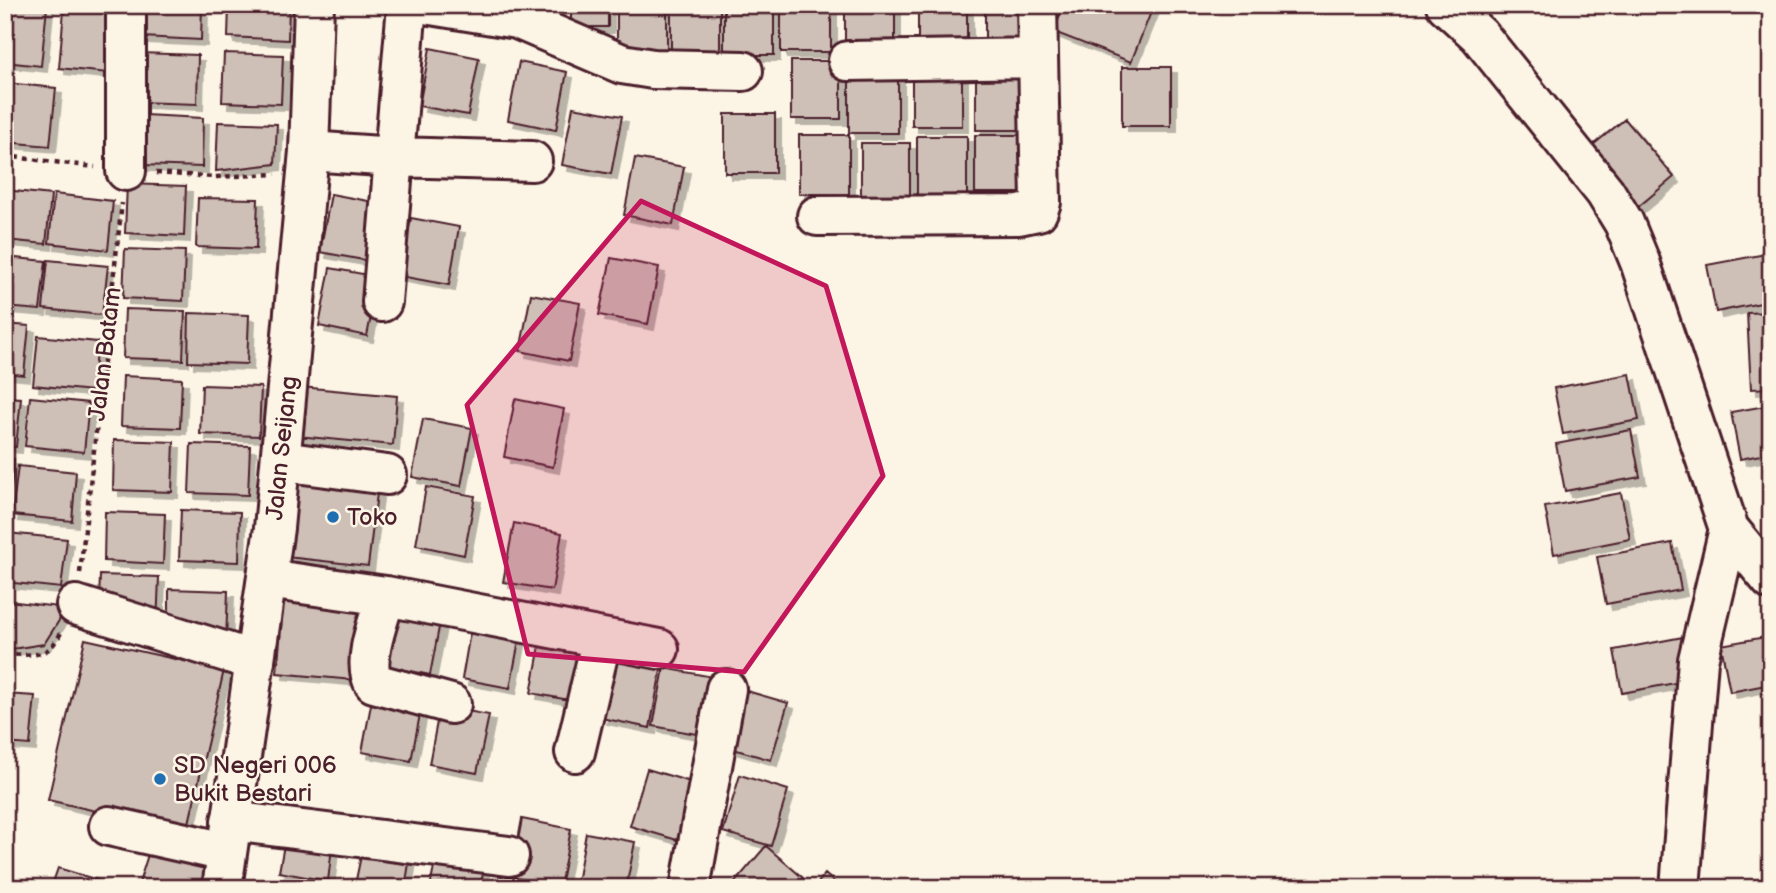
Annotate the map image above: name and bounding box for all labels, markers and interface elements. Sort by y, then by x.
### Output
street label: Jalan Batam [82,285,128,423]
street label: Jalan Seijang [260,374,304,522]
place label: Toko [347,503,398,532]
marker: Toko [325,509,341,525]
place label: SD Negeri 006 Bukit Bestari [174,751,337,808]
marker: SD Negeri 006 Bukit Bestari [152,771,168,787]

